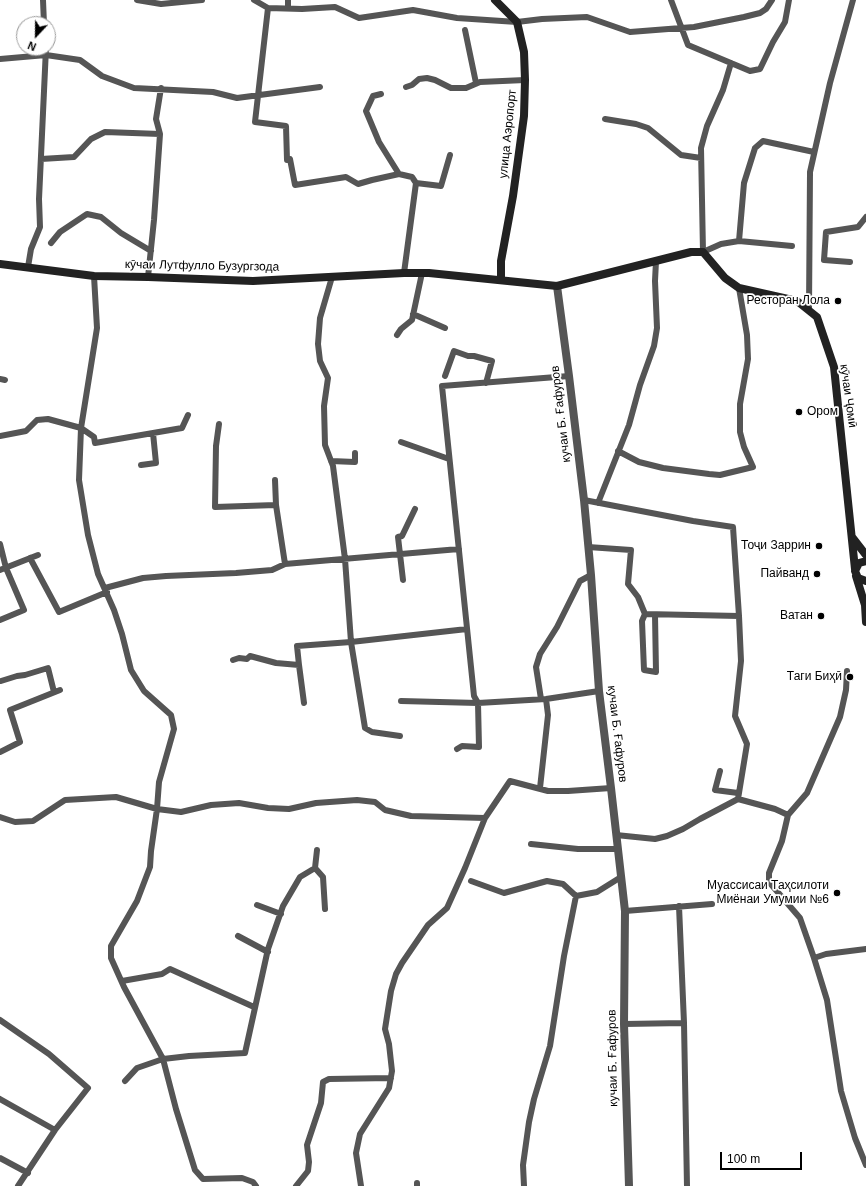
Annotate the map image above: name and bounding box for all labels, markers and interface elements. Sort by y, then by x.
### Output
north arrow [16,16,56,56]
text: N [26,39,38,53]
street label: улица Аэропорт [496,89,520,179]
street label: кӯчаи Лутфулло Бузургзода [125,257,279,275]
place label: Ресторан Лола [747,294,830,308]
marker: Ресторан Лола [833,296,843,306]
street label: кӯчаи Ҷомӣ [836,363,860,429]
street label: кучаи Б. Ғафуров [548,365,574,463]
place label: Ором [807,405,838,419]
marker: Ором [794,407,804,417]
place label: Тоҷи Заррин [741,539,811,553]
marker: Тоҷи Заррин [814,541,824,551]
place label: Пайванд [760,567,809,581]
marker: Пайванд [812,569,822,579]
place label: Ватан [780,609,813,623]
marker: Ватан [816,611,826,621]
place label: Таги Биҳӣ [787,670,842,684]
marker: Таги Биҳӣ [845,672,855,682]
street label: кучаи Б. Ғафуров [604,685,630,783]
place label: Муассисаи Таҳсилоти Миёнаи Умумии №6 [707,879,829,907]
marker: Муассисаи Таҳсилоти Миёнаи Умумии №6 [832,888,842,898]
street label: кучаи Б. Ғафуров [605,1009,621,1107]
scale bar [722,1144,804,1170]
text: 100 m [727,1152,760,1166]

